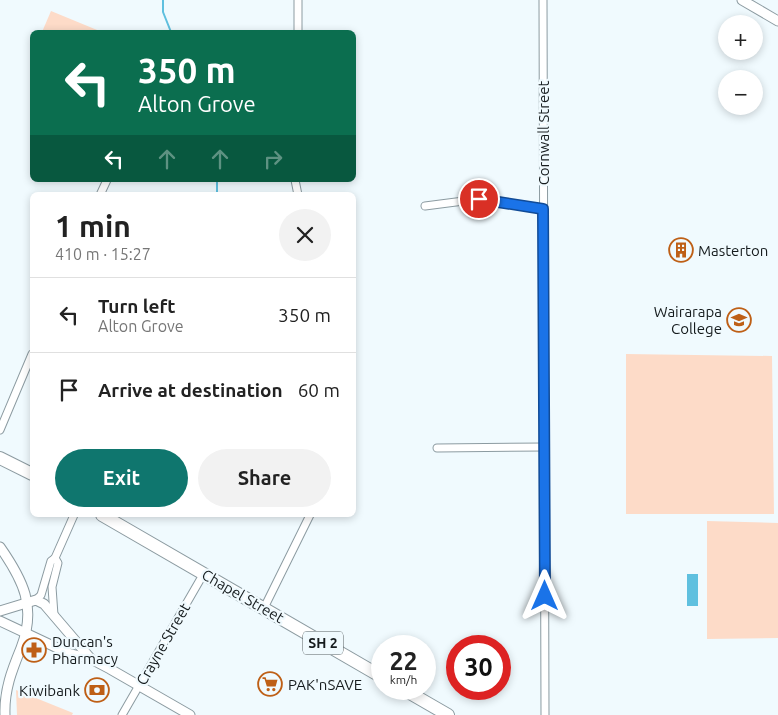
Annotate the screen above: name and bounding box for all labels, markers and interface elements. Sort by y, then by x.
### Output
map controls [718,15,763,115]
button: + [718,15,763,60]
icon: left [55,50,120,115]
text: 350 m [138,50,236,90]
button: − [718,70,763,115]
street label: Cornwall Street [535,81,552,185]
text: Alton Grove [138,91,256,116]
icon: left [100,145,128,173]
icon: ahead [153,145,181,173]
icon: ahead [206,145,234,173]
icon: right [259,145,287,173]
pin [458,178,500,220]
icon: arrive [465,185,493,213]
text: 1 min [55,209,131,243]
button: close [279,209,331,261]
building icon: Masterton [668,237,694,263]
place label: Masterton [698,242,768,259]
text: 410 m · 15:27 [55,245,151,263]
text: Turn left [98,295,176,317]
icon: left [55,301,83,329]
place label: Wairarapa College [654,303,722,337]
text: 350 m [278,304,331,326]
school or university icon: Wairarapa College [726,307,752,333]
text: Alton Grove [98,317,184,335]
icon: arrive [55,376,83,404]
text: Arrive at destination [98,379,283,401]
text: 60 m [298,379,340,401]
button: Exit [55,449,188,507]
button: Share [198,449,331,507]
street label: Chapel Street [199,566,287,626]
position arrow [518,569,570,621]
street label: Crayne Street [133,600,193,688]
road number: SH 2 [303,632,343,654]
place label: Duncan's Pharmacy [52,633,118,667]
speed limit sign: 30 [446,635,511,700]
pharmacy icon: Duncan's Pharmacy [21,637,47,663]
text: 22 [389,647,418,675]
supermarket icon: PAK'nSAVE [257,671,283,697]
text: km/h [390,673,417,686]
place label: PAK'nSAVE [288,676,362,693]
bank icon: Kiwibank [84,677,110,703]
place label: Kiwibank [19,682,80,699]

